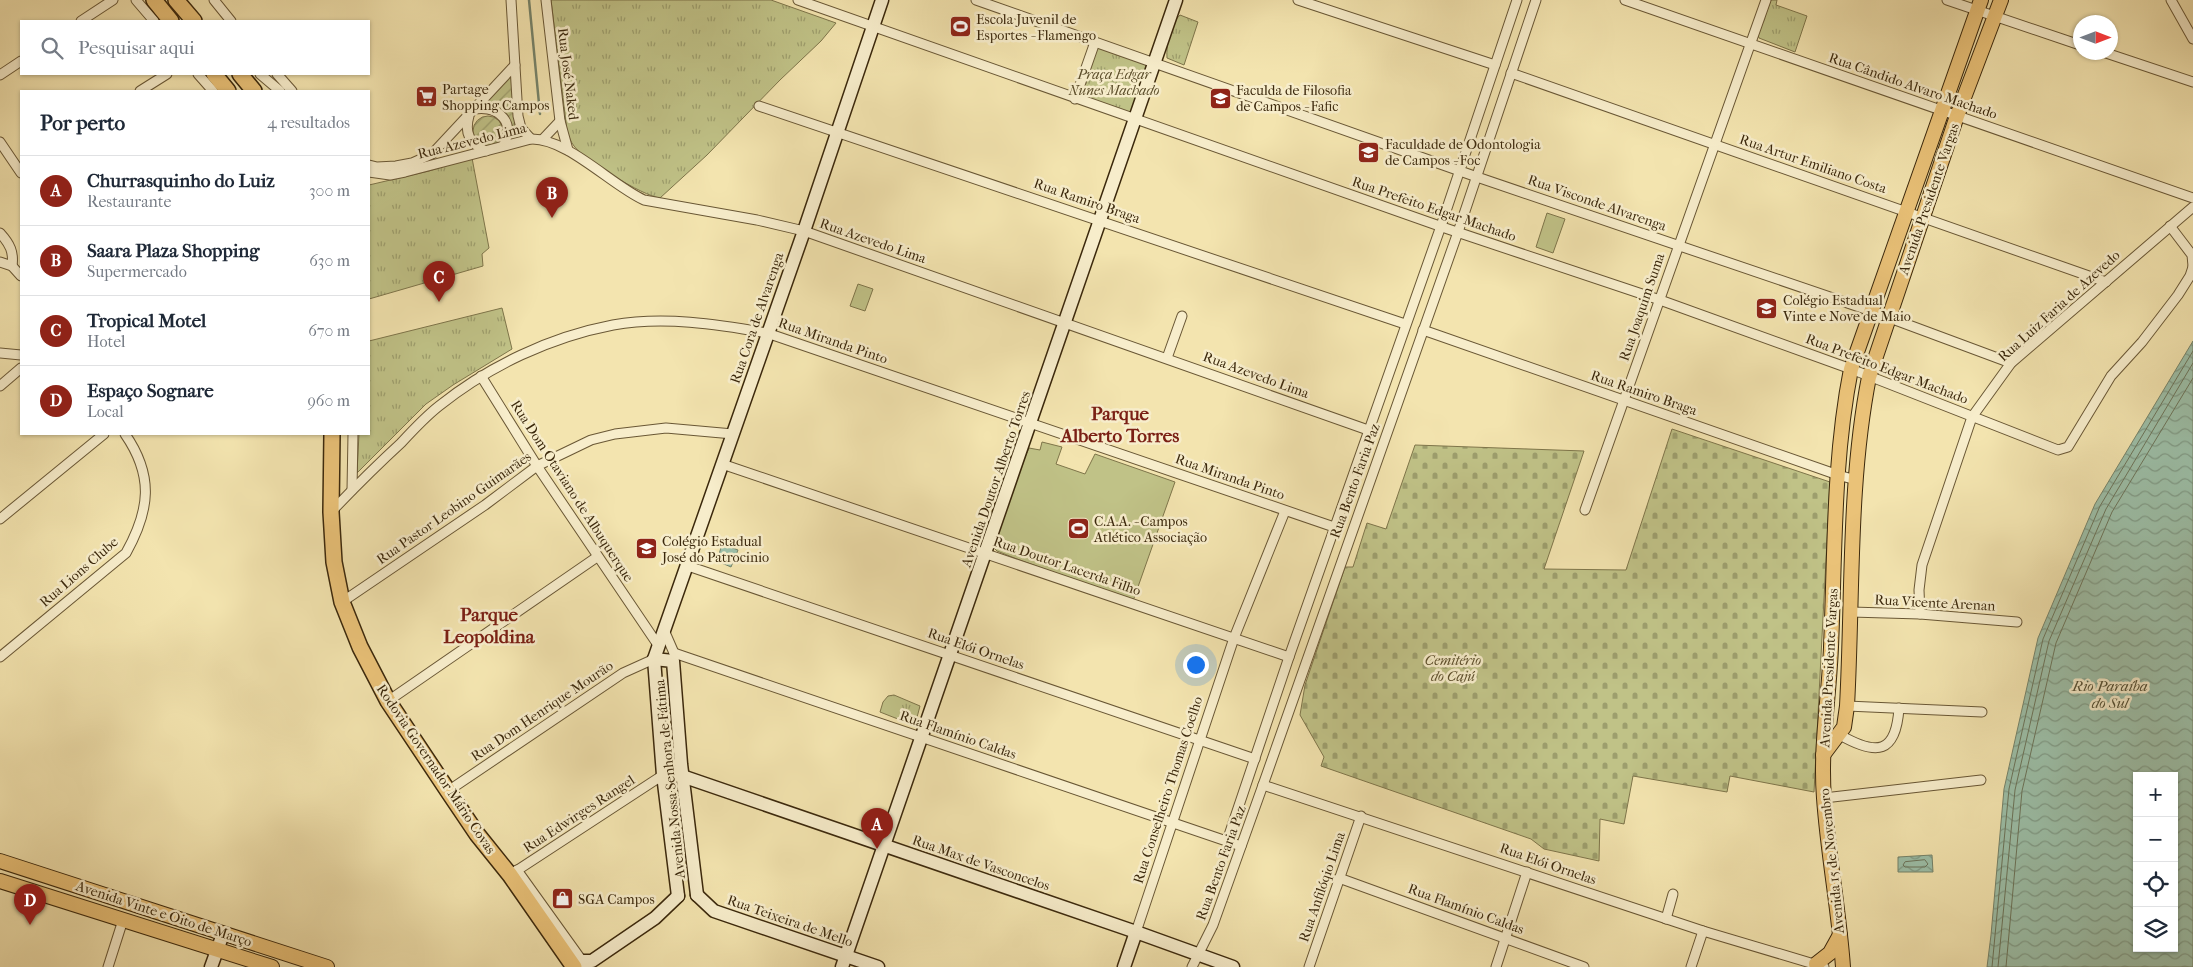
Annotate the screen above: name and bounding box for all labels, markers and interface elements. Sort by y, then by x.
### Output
place label: Escola Juvenil de Esportes - Flamengo [976,11,1096,44]
sports icon: Escola Juvenil de Esportes - Flamengo [948,15,972,39]
north arrow [2073,15,2118,60]
search box [20,20,370,75]
street label: Rua José Naked [554,27,582,121]
icon: search [38,34,66,62]
text: Pesquisar aqui [78,37,195,59]
street label: Rua Cândido Alvaro Machado [1826,49,2000,123]
park label: Praça Edgar Nunes Machado [1068,66,1159,99]
place label: Partage Shopping Campos [442,81,549,114]
place label: Faculda de Filosofia de Campos - Fafic [1236,82,1352,115]
supermarket icon: Partage Shopping Campos [414,85,438,109]
school or university icon: Faculda de Filosofia de Campos - Fafic [1208,86,1232,110]
text: Por perto [40,111,125,135]
text: 4 resultados [267,113,350,132]
street label: Rua Azevedo Lima [416,119,529,163]
street label: Avenida Presidente Vargas [1895,121,1963,278]
street label: Rua Artur Emiliano Costa [1737,131,1889,197]
place label: Faculdade de Odontologia de Campos - Foc [1385,136,1541,169]
school or university icon: Faculdade de Odontologia de Campos - Foc [1357,140,1381,164]
text: Churrasquinho do Luiz [87,170,275,192]
street label: Rua Visconde Alvarenga [1525,171,1669,235]
street label: Rua Prefeito Edgar Machado [1350,173,1518,245]
street label: Rua Ramiro Braga [1032,175,1143,227]
pin: B [536,177,568,218]
text: A [51,181,61,200]
text: 300 m [309,181,350,200]
text: Restaurante [87,192,171,211]
street label: Rua Azevedo Lima [818,215,929,267]
text: Saara Plaza Shopping [87,240,259,262]
street label: Rua Luiz Faria de Azevedo [1994,247,2124,365]
street label: Rua Cora de Alvarenga [727,250,788,386]
street label: Rua Joaquim Suma [1616,250,1669,363]
text: B [51,251,61,270]
text: 630 m [309,251,350,270]
pin: C [423,261,455,302]
text: Supermercado [87,262,187,281]
place label: Colégio Estadual Vinte e Nove de Maio [1782,292,1911,325]
school or university icon: Colégio Estadual Vinte e Nove de Maio [1755,296,1779,320]
text: Tropical Motel [87,310,206,332]
street label: Rua Miranda Pinto [776,314,890,368]
text: C [51,321,61,340]
text: 670 m [308,321,350,340]
street label: Rua Prefeito Edgar Machado [1803,330,1971,408]
text: Hotel [87,332,125,351]
street label: Rua Azevedo Lima [1201,348,1312,402]
street label: Rua Ramiro Braga [1589,367,1700,419]
text: Espaço Sognare [87,380,214,402]
street label: Avenida Doutor Alberto Torres [957,389,1034,570]
text: D [50,391,62,410]
text: 960 m [307,391,350,410]
street label: Rua Dom Otaviano de Albuquerque [507,397,637,585]
text: Local [87,402,124,421]
district label: Parque Alberto Torres [1060,403,1179,447]
street label: Rua Bento Faria Paz [1326,421,1384,541]
street label: Rua Pastor Leobino Guimarães [373,448,535,568]
street label: Rua Miranda Pinto [1173,450,1287,504]
place label: C.A.A. - Campos Atlético Associação [1093,513,1207,546]
sports icon: C.A.A. - Campos Atlético Associação [1066,517,1090,541]
street label: Rua Lions Clube [36,533,122,611]
place label: Colégio Estadual José do Patrocinio [661,533,769,566]
street label: Rua Doutor Lacerda Filho [991,533,1143,599]
school or university icon: Colégio Estadual José do Patrocinio [634,537,658,561]
street label: Avenida Presidente Vargas [1816,588,1842,749]
street label: Rua Vicente Arenan [1874,591,1996,615]
district label: Parque Leopoldina [443,604,536,648]
street label: Rua Elói Ornelas [925,624,1027,674]
your location [1183,652,1209,678]
park label: Cemitério do Cajú [1425,652,1481,685]
street label: Rua Dom Henrique Mourão [468,657,616,765]
water label: Rio Paraíba do Sul [2071,677,2148,712]
street label: Avenida Nossa Senhora de Fátima [651,678,689,880]
street label: Rodovia Governador Mário Covas [373,681,499,857]
street label: Rua Conselheiro Thomas Coelho [1130,694,1206,886]
street label: Rua Flamínio Caldas [897,707,1019,763]
street label: Rua Edwirges Rangel [520,772,638,856]
map controls [2133,772,2178,952]
button: + [2133,772,2178,817]
street label: Avenida 15 de Novembro [1816,788,1848,935]
street label: Rua Bento Faria Paz [1192,803,1250,923]
pin: A [861,808,893,849]
button: − [2133,817,2178,862]
street label: Rua Anfilóqio Lima [1295,829,1349,944]
street label: Rua Max de Vasconcelos [910,831,1052,895]
street label: Rua Elói Ornelas [1497,839,1599,889]
button: locate [2133,862,2178,907]
street label: Avenida Vinte e Oito de Março [73,877,254,951]
street label: Rua Flamínio Caldas [1406,880,1526,938]
pin: D [14,884,46,925]
shop icon: SGA Campos [550,887,574,911]
place label: SGA Campos [578,891,655,908]
street label: Rua Teixeira de Mello [725,891,855,951]
button: layers [2133,907,2178,952]

